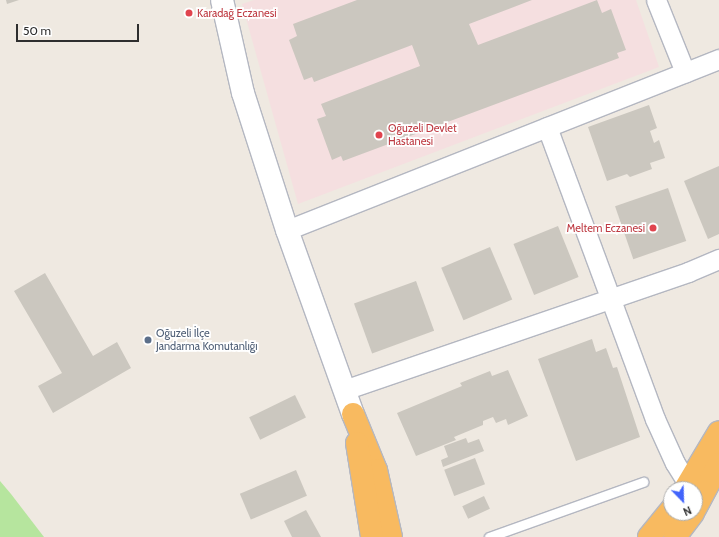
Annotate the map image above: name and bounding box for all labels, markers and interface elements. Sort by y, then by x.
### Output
place label: Karadağ Eczanesi [197,6,277,20]
marker: Karadağ Eczanesi [184,8,194,18]
scale bar [18,16,141,42]
text: 50 m [23,23,51,38]
place label: Oğuzeli Devlet Hastanesi [388,122,457,148]
marker: Oğuzeli Devlet Hastanesi [373,129,385,141]
place label: Meltem Eczanesi [567,221,645,235]
marker: Meltem Eczanesi [648,223,658,233]
place label: Oğuzeli İlçe Jandarma Komutanlığı [156,327,258,353]
marker: Oğuzeli İlçe Jandarma Komutanlığı [143,335,153,345]
north arrow [663,481,703,521]
text: N [681,503,694,519]

